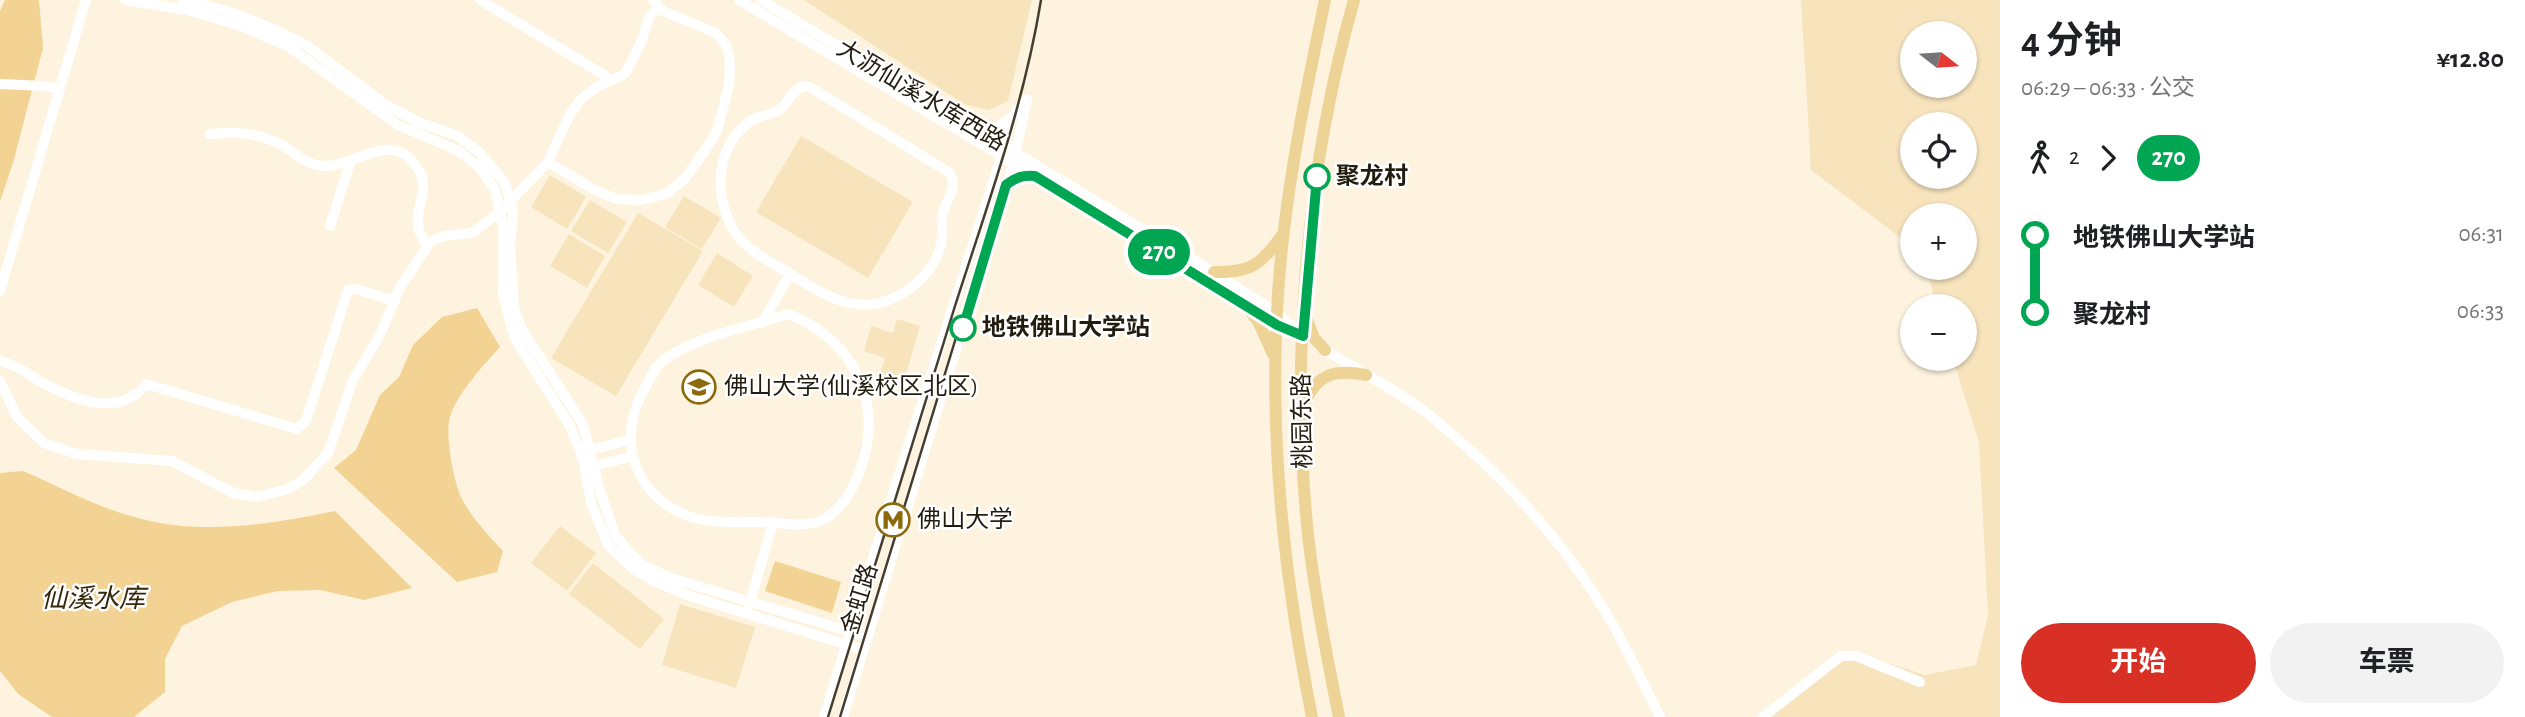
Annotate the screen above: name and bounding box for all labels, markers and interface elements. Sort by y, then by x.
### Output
north arrow [1900,21,1978,98]
map controls [1900,21,1977,371]
text: 4 分钟 [2021,23,2122,61]
street label: 大沥仙溪水库西路 [833,35,1010,156]
text: ¥12.80 [2436,46,2504,72]
text: 06:29 – 06:33 · 公交 [2021,77,2195,100]
button: locate [1900,112,1977,189]
icon: walk [2021,139,2059,177]
icon: forward [2089,139,2127,177]
text: 2 [2069,146,2079,169]
text: 270 [2151,146,2186,170]
place label: 聚龙村 [1336,163,1408,189]
marker: 聚龙村 [1304,164,1330,190]
button: + [1900,203,1977,280]
text: 06:31 [2458,223,2504,246]
text: 地铁佛山大学站 [2073,225,2255,251]
line badge: 270 [1119,229,1199,275]
text: 270 [1142,240,1176,264]
button: − [1900,294,1977,371]
text: 06:33 [2457,300,2504,323]
text: 聚龙村 [2073,302,2151,328]
place label: 地铁佛山大学站 [982,314,1150,340]
marker: 地铁佛山大学站 [950,315,976,341]
school or university icon: 佛山大学(仙溪校区北区) [680,368,718,406]
place label: 佛山大学(仙溪校区北区) [724,373,978,399]
street label: 桃园东路 [1288,373,1316,469]
metro station icon: 佛山大学 [874,501,912,539]
place label: 佛山大学 [917,506,1013,532]
street label: 金虹路 [836,560,882,637]
water label: 仙溪水库 [41,585,149,612]
button: 开始 [2021,623,2256,703]
button: 车票 [2270,623,2504,703]

